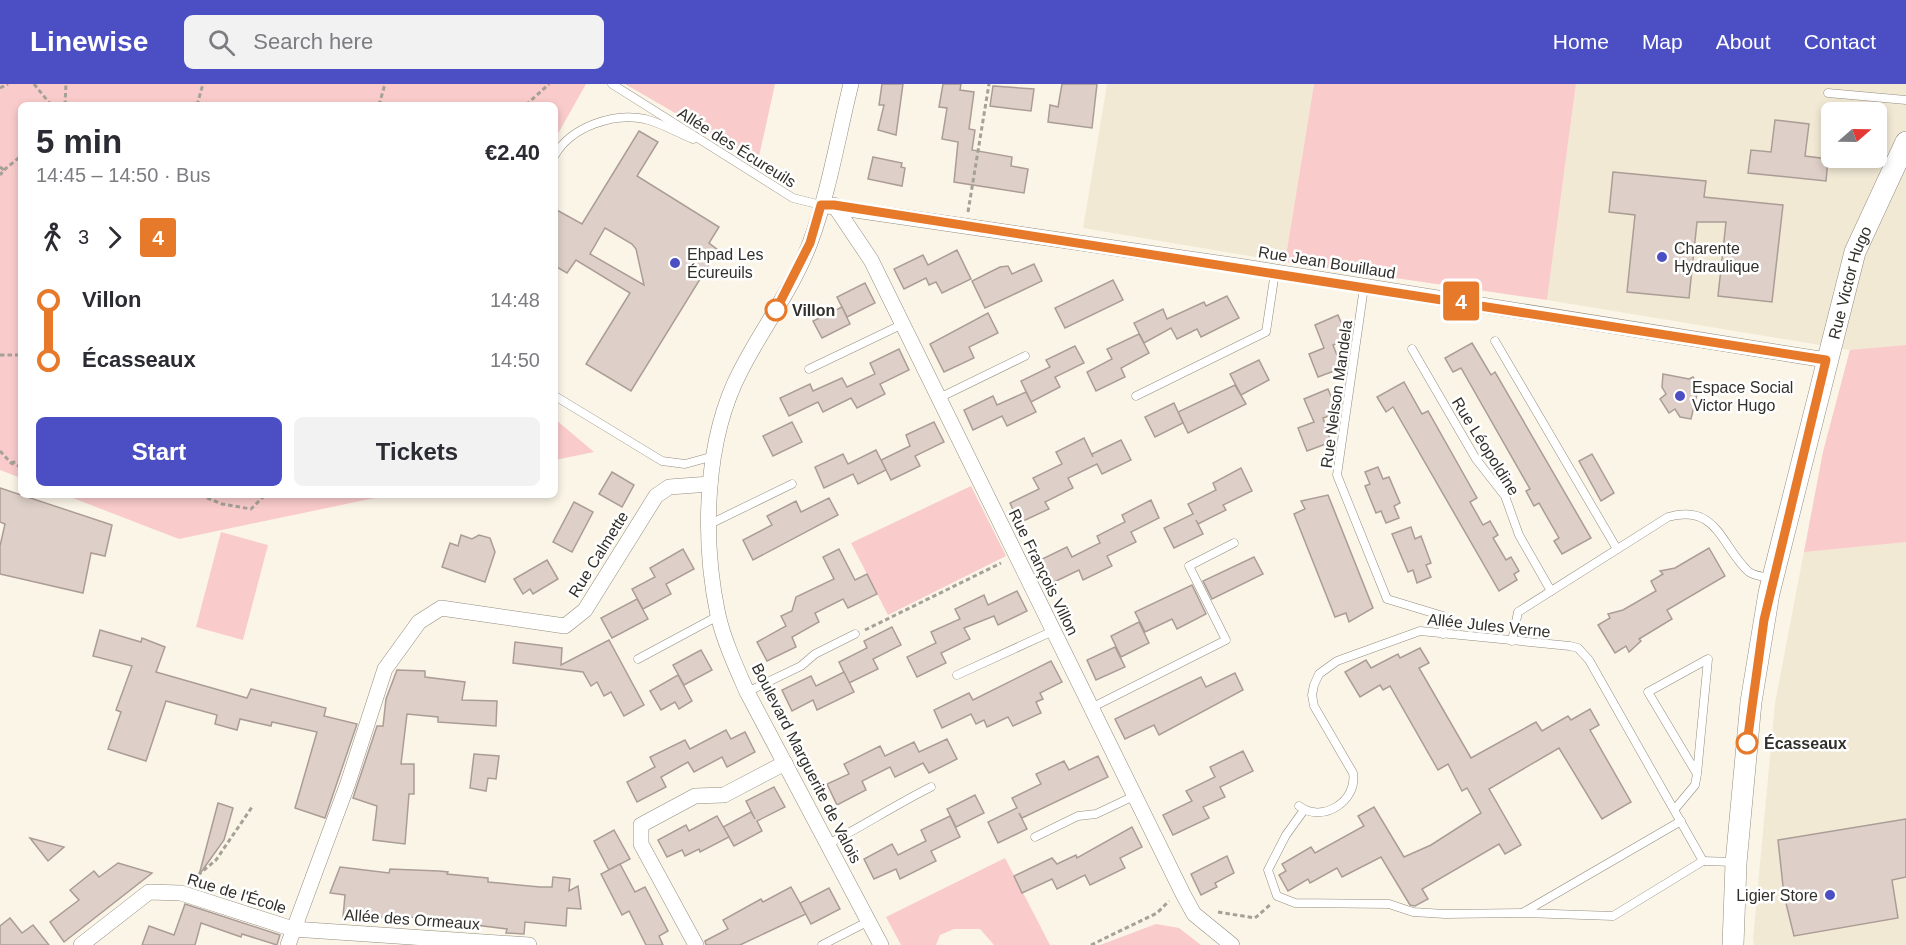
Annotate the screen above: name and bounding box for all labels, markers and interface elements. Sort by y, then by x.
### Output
search box [184,15,604,69]
text: Linewise [30,26,148,57]
icon: search [205,26,238,59]
text: Search here [253,29,373,54]
text: Home [1553,30,1609,53]
text: Map [1642,30,1683,53]
text: About [1716,30,1771,53]
text: Contact [1804,30,1876,53]
north arrow [1821,102,1887,168]
map controls [1821,102,1887,168]
street label: Allée des Écureuils [675,103,799,191]
text: 5 min [36,123,122,160]
text: €2.40 [485,140,540,165]
text: 14:45 – 14:50 · Bus [36,164,211,186]
icon: walk [36,221,69,254]
icon: forward [98,221,131,254]
street label: Rue Victor Hugo [1825,223,1875,341]
text: 3 [78,226,89,248]
text: 4 [152,226,164,249]
place label: Charente Hydraulique [1674,240,1759,275]
street label: Rue Jean Bouillaud [1257,243,1397,282]
place label: Ehpad Les Écureuils [687,246,764,281]
marker: Charente Hydraulique [1655,250,1669,264]
marker: Ehpad Les Écureuils [668,256,682,270]
line badge: 4 [1442,282,1480,320]
text: Villon [82,287,142,312]
text: 14:48 [490,289,540,311]
text: 4 [1455,290,1467,313]
marker: Villon [765,299,787,321]
place label: Villon [792,302,835,319]
street label: Rue Nelson Mandela [1318,319,1355,469]
text: Écasseaux [82,347,196,372]
text: 14:50 [490,349,540,371]
place label: Espace Social Victor Hugo [1692,379,1793,414]
marker: Espace Social Victor Hugo [1673,389,1687,403]
street label: Rue Léopoldine [1449,394,1523,498]
button: Start [36,417,282,486]
button: Tickets [294,417,540,486]
street label: Rue François Villon [1006,506,1082,638]
street label: Rue Calmette [565,508,632,600]
street label: Allée Jules Verne [1427,611,1551,640]
street label: Boulevard Marguerite de Valois [749,660,865,866]
marker: Écasseaux [1736,732,1758,754]
place label: Écasseaux [1764,734,1847,752]
street label: Rue de l'École [185,869,289,917]
place label: Ligier Store [1736,887,1818,904]
marker: Ligier Store [1823,888,1837,902]
street label: Allée des Ormeaux [344,906,480,933]

